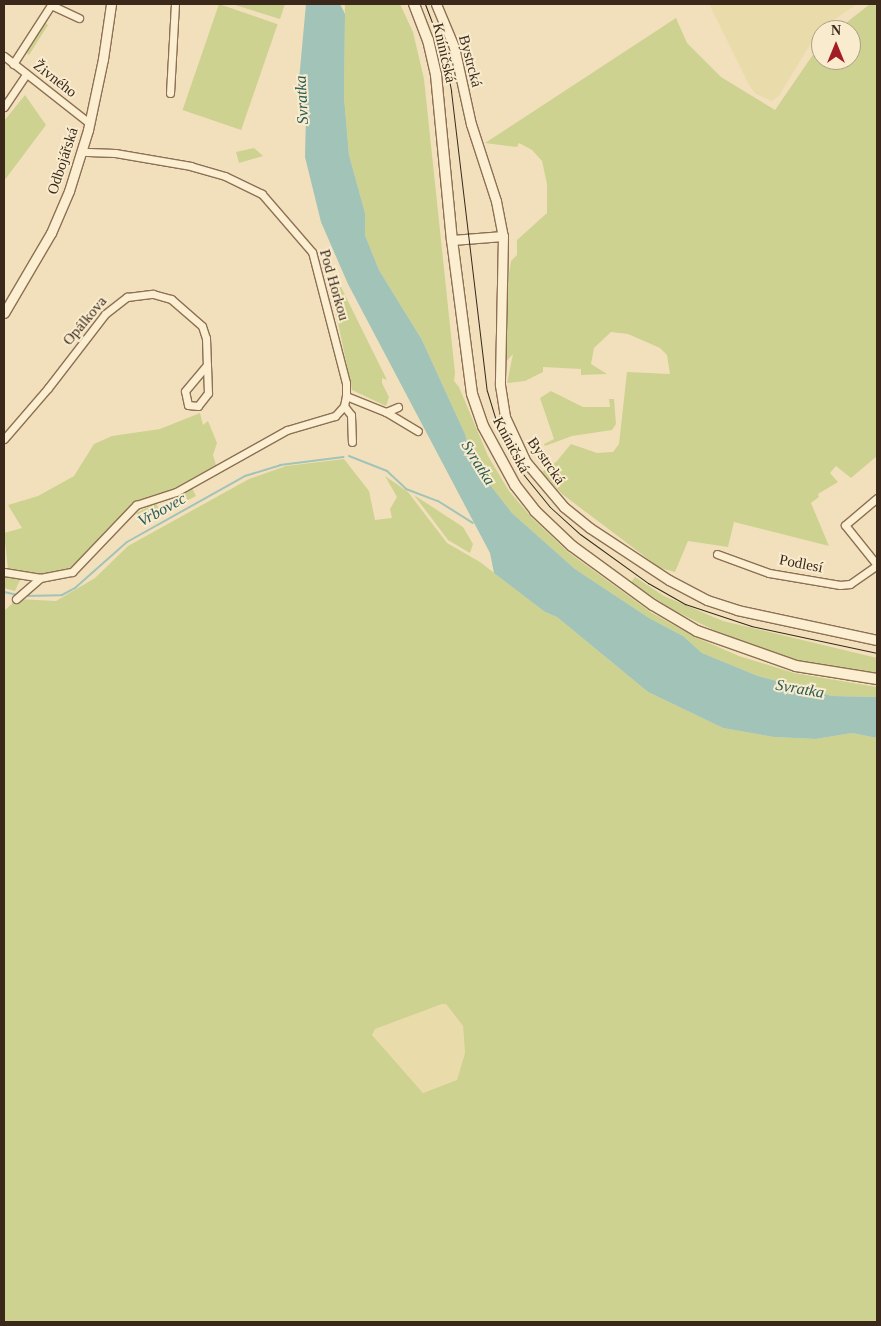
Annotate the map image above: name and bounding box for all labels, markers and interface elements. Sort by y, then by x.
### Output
north arrow [811,20,861,70]
street label: Kníničská [428,21,460,85]
text: N [831,23,841,38]
street label: Bystrcká [454,33,486,89]
street label: Živného [30,57,80,101]
water label: Svratka [291,75,313,125]
street label: Odbojářská [44,125,82,197]
street label: Pod Horkou [315,247,353,323]
street label: Opálkova [59,293,111,349]
street label: Kníničská [489,414,533,476]
street label: Bystrcká [523,434,569,488]
water label: Svratka [457,437,499,489]
water label: Vrbovec [135,489,189,531]
street label: Podlesí [778,551,824,577]
water label: Svratka [774,675,826,703]

